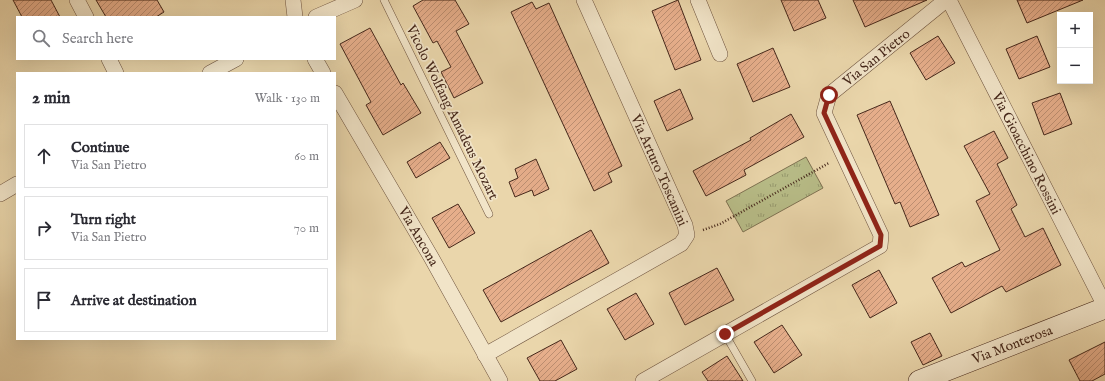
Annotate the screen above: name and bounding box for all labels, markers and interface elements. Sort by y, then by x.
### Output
map controls [1057,12,1093,84]
button: + [1057,12,1093,48]
search box [16,16,336,60]
street label: Vicolo Wolfang Amadeus Mozart [401,21,502,203]
street label: Via San Pietro [839,25,914,91]
icon: search [30,27,52,49]
text: Search here [62,29,133,48]
button: − [1057,48,1093,84]
route start [820,86,838,104]
text: 2 min [32,88,70,109]
street label: Via Gioacchino Rossini [987,89,1065,218]
text: Walk · 130 m [255,90,320,107]
street label: Via Arturo Toscanini [626,111,692,229]
text: Continue [71,138,129,157]
icon: ahead [33,145,55,167]
text: 60 m [294,148,319,165]
text: Via San Pietro [71,157,147,174]
street label: Via Ancona [393,203,443,270]
text: Turn right [71,210,136,229]
icon: right [33,217,55,239]
text: 70 m [294,220,319,237]
text: Via San Pietro [71,229,147,246]
icon: arrive [33,289,55,311]
text: Arrive at destination [71,291,197,310]
street label: Via Monterosa [969,321,1056,369]
route end [716,325,734,343]

